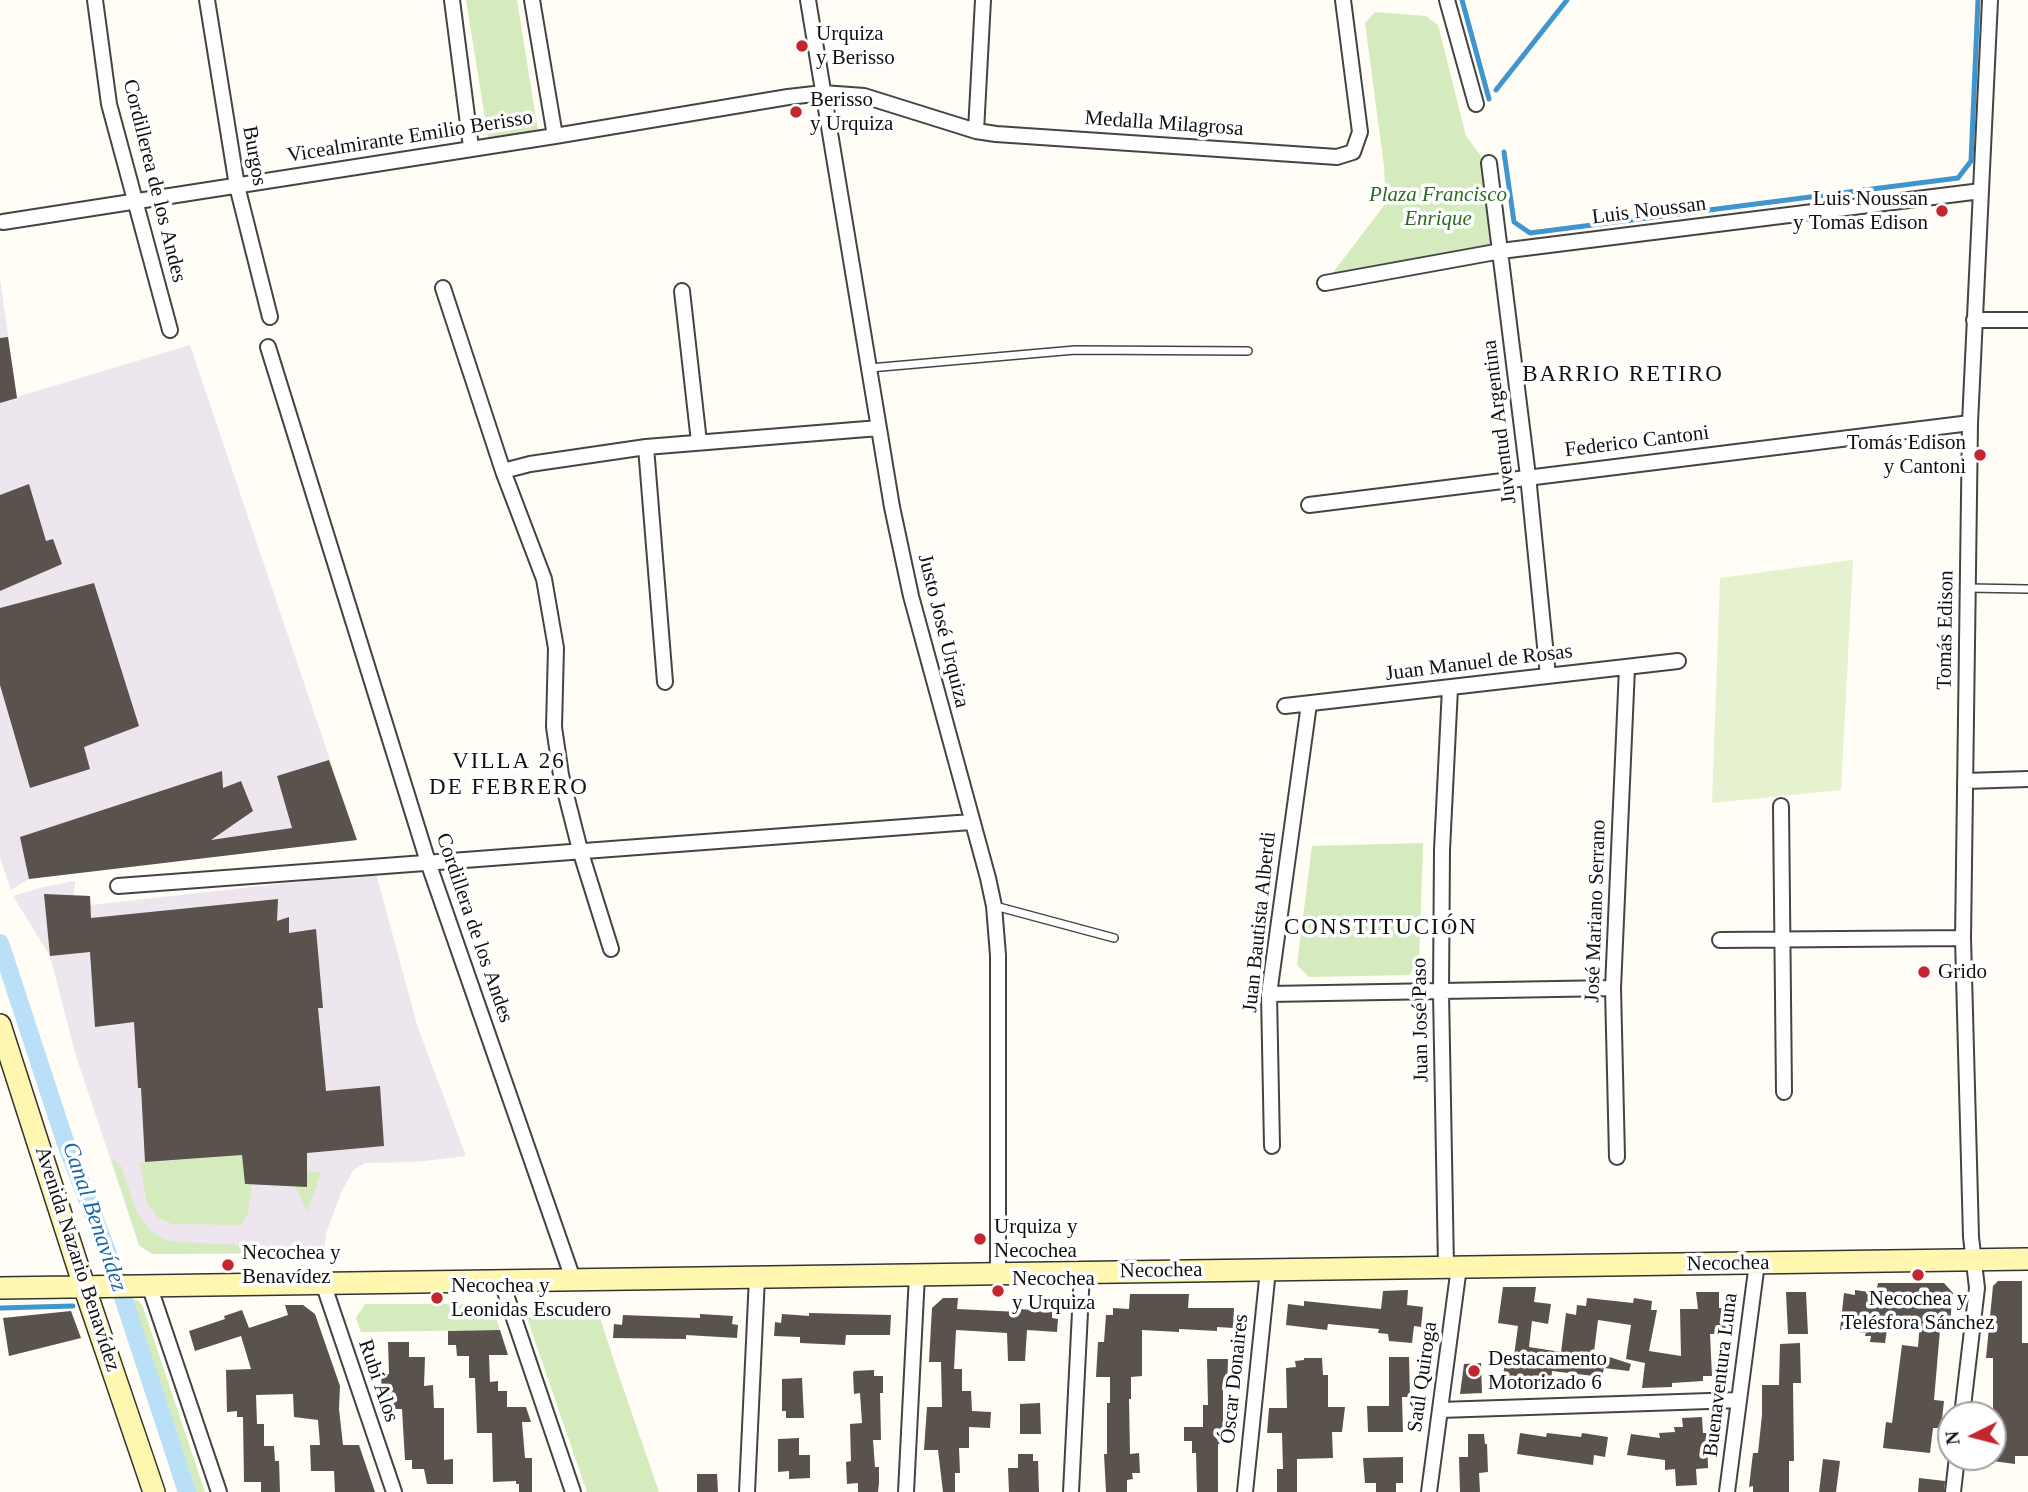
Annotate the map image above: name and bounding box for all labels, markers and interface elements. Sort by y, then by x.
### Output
place label: Urquiza y Berisso [816,21,895,71]
marker: Urquiza y Berisso [794,38,810,54]
street label: Cordillerea de los Andes [117,77,191,285]
place label: Berisso y Urquiza [810,87,893,137]
marker: Berisso y Urquiza [788,104,804,120]
street label: Vicealmirante Emilio Berisso [285,105,535,169]
street label: Medalla Milagrosa [1084,106,1244,142]
street label: Burgos [236,124,272,188]
park label: Plaza Francisco Enrique [1369,182,1507,232]
place label: Luis Noussan y Tomas Edison [1793,186,1928,236]
street label: Luis Noussan [1590,191,1708,231]
marker: Luis Noussan y Tomas Edison [1934,203,1950,219]
street label: Juventud Argentina [1477,339,1523,505]
district label: BARRIO RETIRO [1524,361,1722,389]
street label: Federico Cantoni [1563,421,1711,463]
place label: Tomás Edison y Cantoni [1847,430,1966,480]
marker: Tomás Edison y Cantoni [1972,447,1988,463]
street label: Justo José Urquiza [912,552,974,710]
street label: Tomás Edison [1932,570,1960,690]
street label: Juan Manuel de Rosas [1384,639,1574,687]
district label: VILLA 26 DE FEBRERO [430,748,588,802]
street label: José Mariano Serrano [1580,819,1612,1003]
street label: Cordillera de los Andes [430,830,518,1026]
street label: Juan Bautista Alberdi [1238,830,1282,1014]
district label: CONSTITUCIÓN [1286,914,1476,942]
street label: Juan José Paso [1407,957,1435,1083]
place label: Grido [1938,959,1987,985]
marker: Grido [1916,964,1932,980]
water label: Canal Benavídez [55,1139,133,1295]
street label: Avenida Nazario Benavídez [29,1143,125,1375]
place label: Urquiza y Necochea [994,1214,1077,1264]
marker: Urquiza y Necochea [972,1231,988,1247]
place label: Necochea y Benavídez [242,1240,341,1290]
street label: Necochea [1686,1251,1770,1277]
marker: Necochea y Benavídez [220,1257,236,1273]
street label: Necochea [1119,1258,1203,1284]
place label: Necochea y Urquiza [1012,1266,1095,1316]
marker: Necochea y Telésfora Sánchez [1910,1267,1926,1283]
place label: Necochea y Leonidas Escudero [451,1273,611,1323]
marker: Necochea y Urquiza [990,1283,1006,1299]
place label: Necochea y Telésfora Sánchez [1841,1286,1995,1336]
marker: Necochea y Leonidas Escudero [429,1290,445,1306]
street label: Buenaventura Luna [1698,1292,1744,1458]
street label: Óscar Donaires [1216,1313,1254,1445]
street label: Saúl Quiroga [1403,1320,1443,1434]
street label: Rubi Alos [352,1336,404,1426]
place label: Destacamento Motorizado 6 [1488,1346,1607,1396]
marker: Destacamento Motorizado 6 [1466,1363,1482,1379]
north arrow [1937,1401,2007,1471]
text: N [1941,1430,1964,1446]

